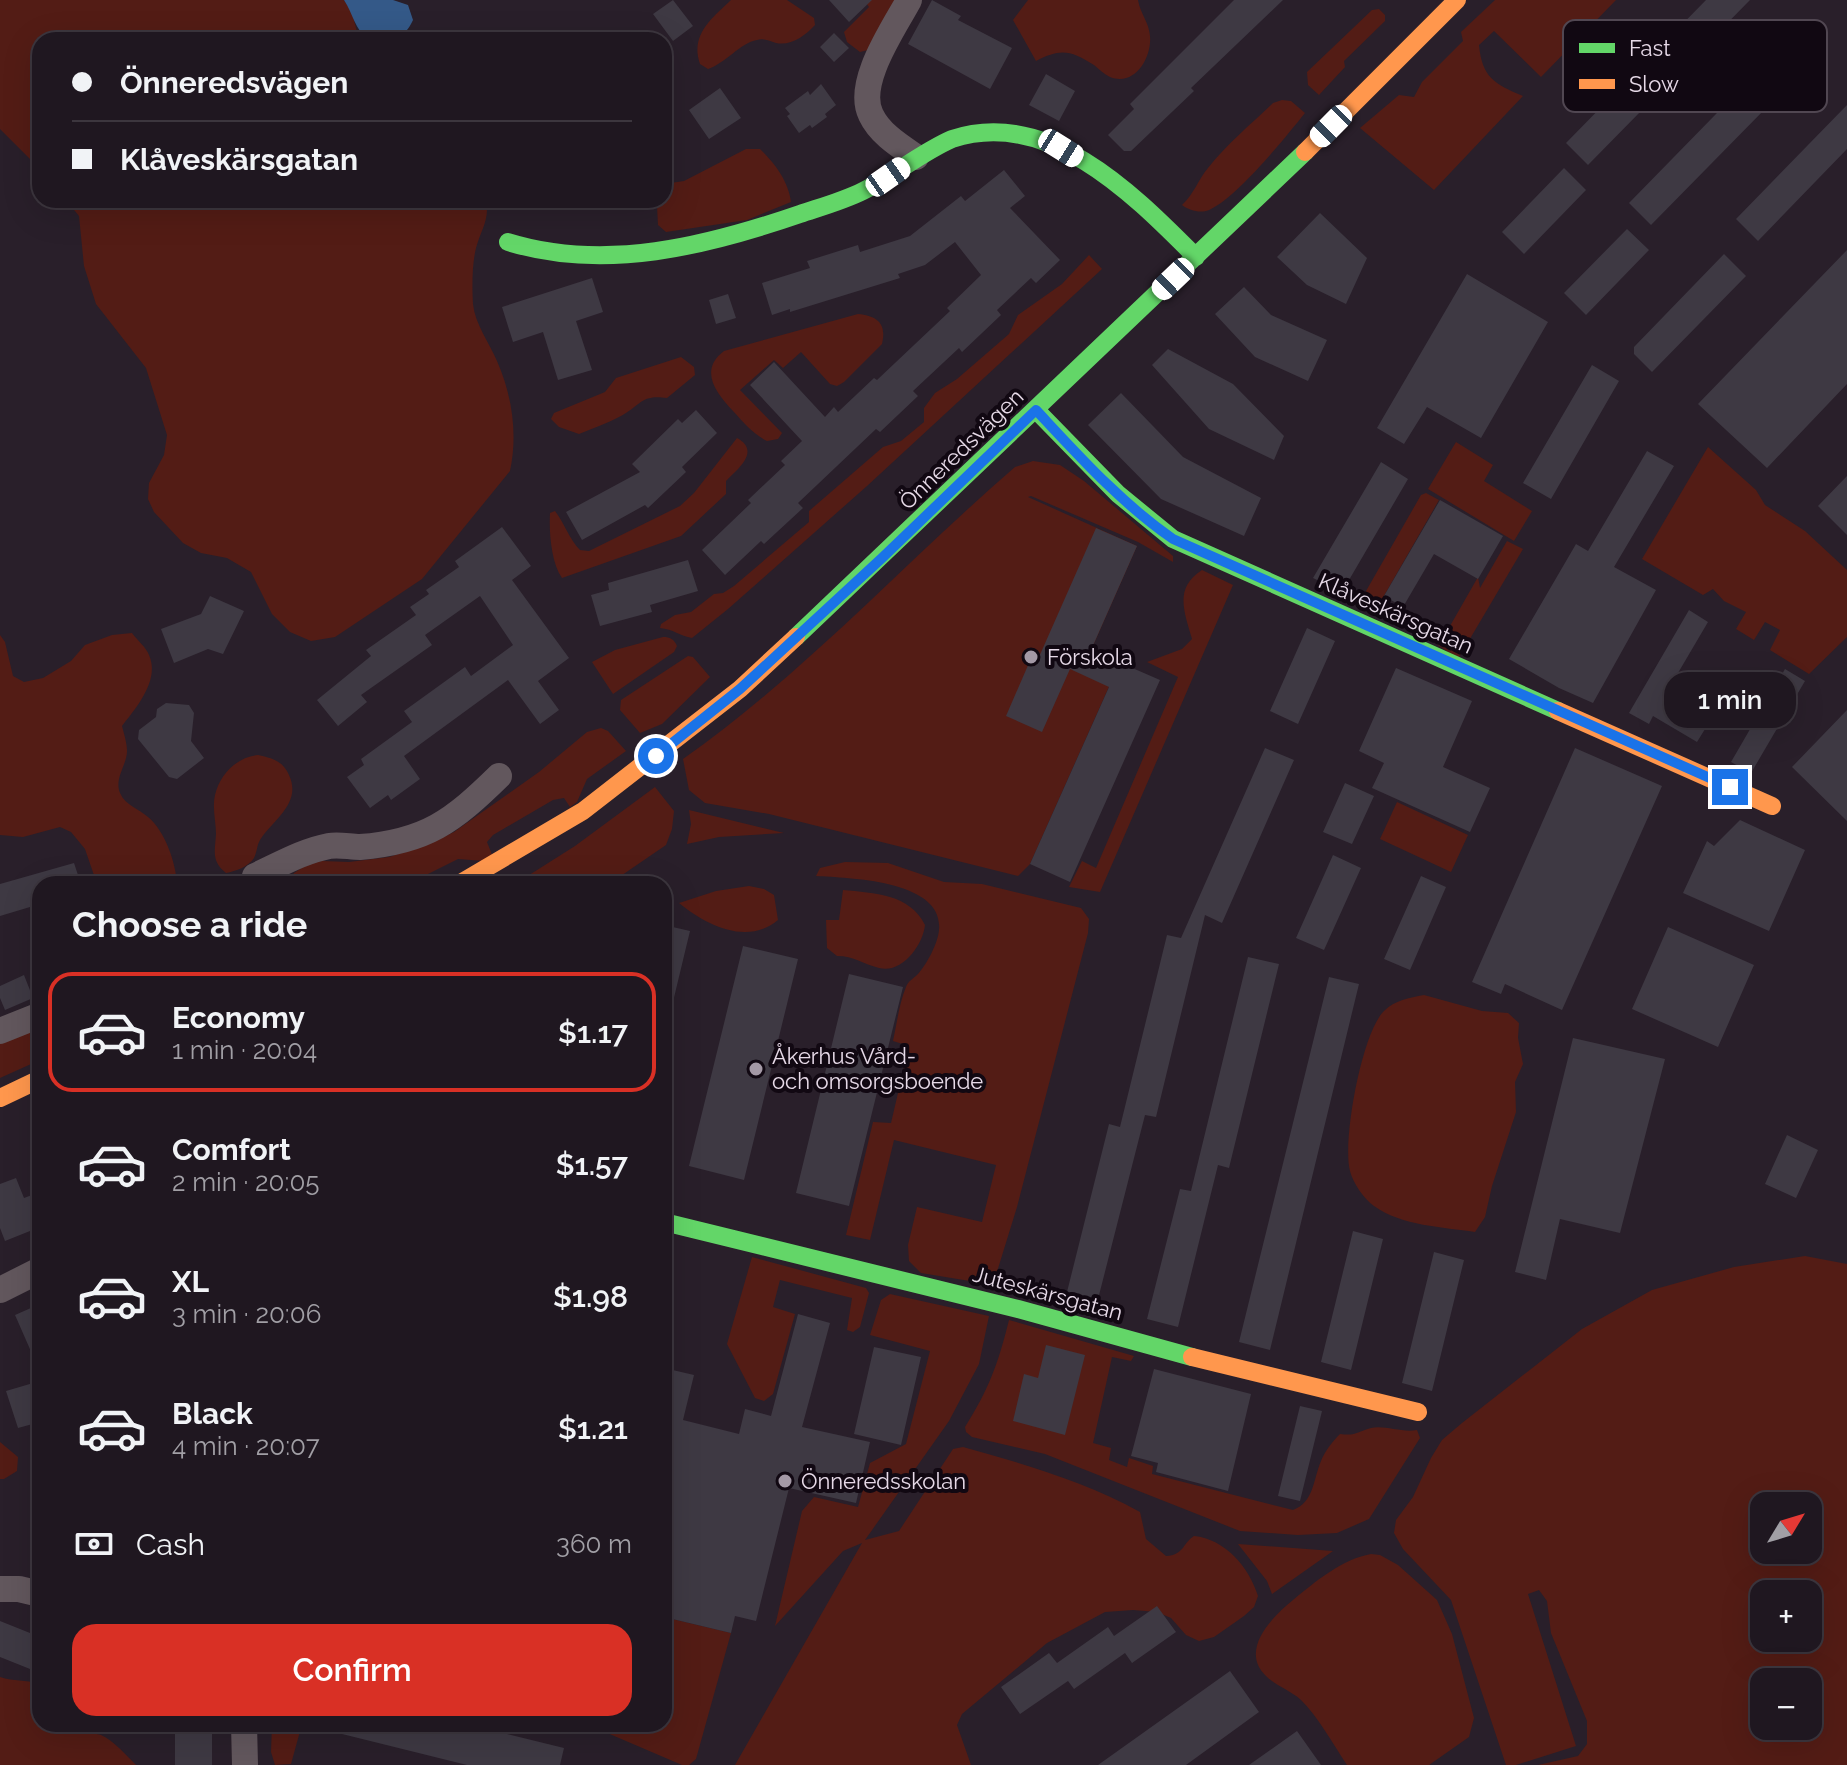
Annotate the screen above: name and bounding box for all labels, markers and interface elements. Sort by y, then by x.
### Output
legend [1563,20,1827,112]
text: Fast [1629,35,1671,61]
text: Önneredsvägen [120,65,348,100]
text: Slow [1629,71,1679,97]
car [1306,101,1356,151]
car [1034,125,1088,171]
text: Klåveskärsgatan [120,142,358,177]
car [861,153,915,201]
car [1147,254,1199,304]
street label: Önneredsvägen [894,383,1028,515]
street label: Klåveskärsgatan [1315,567,1477,659]
place label: Förskola [1047,644,1133,670]
marker: Förskola [1022,648,1040,666]
callout: 1 min [1664,671,1796,727]
text: 1 min [1698,685,1762,715]
route start [638,738,674,774]
route end [1712,769,1748,805]
text: Choose a ride [72,903,307,945]
icon: car [76,996,148,1068]
text: Economy [172,1000,305,1035]
text: $1.17 [558,1015,628,1050]
text: 1 min · 20:04 [172,1035,317,1065]
place label: Åkerhus Vård- och omsorgsboende [772,1043,983,1094]
marker: Åkerhus Vård- och omsorgsboende [747,1060,765,1078]
icon: car [76,1128,148,1200]
text: Comfort [172,1132,291,1167]
text: $1.57 [556,1147,628,1182]
text: 2 min · 20:05 [172,1167,320,1197]
icon: car [76,1260,148,1332]
street label: Juteskärsgatan [970,1261,1126,1325]
text: XL [172,1264,209,1299]
text: $1.98 [553,1279,628,1314]
text: 3 min · 20:06 [172,1299,321,1329]
icon: car [76,1392,148,1464]
text: Black [172,1396,253,1431]
text: $1.21 [558,1411,628,1446]
text: 4 min · 20:07 [172,1431,320,1461]
place label: Önneredsskolan [801,1468,966,1494]
marker: Önneredsskolan [776,1472,794,1490]
north arrow [1750,1492,1822,1564]
map controls [1750,1492,1822,1740]
icon: cash [72,1522,116,1566]
text: Cash [136,1527,205,1562]
text: 360 m [556,1529,632,1559]
button: + [1750,1580,1822,1652]
button: Confirm [72,1624,632,1716]
button: − [1750,1668,1822,1740]

